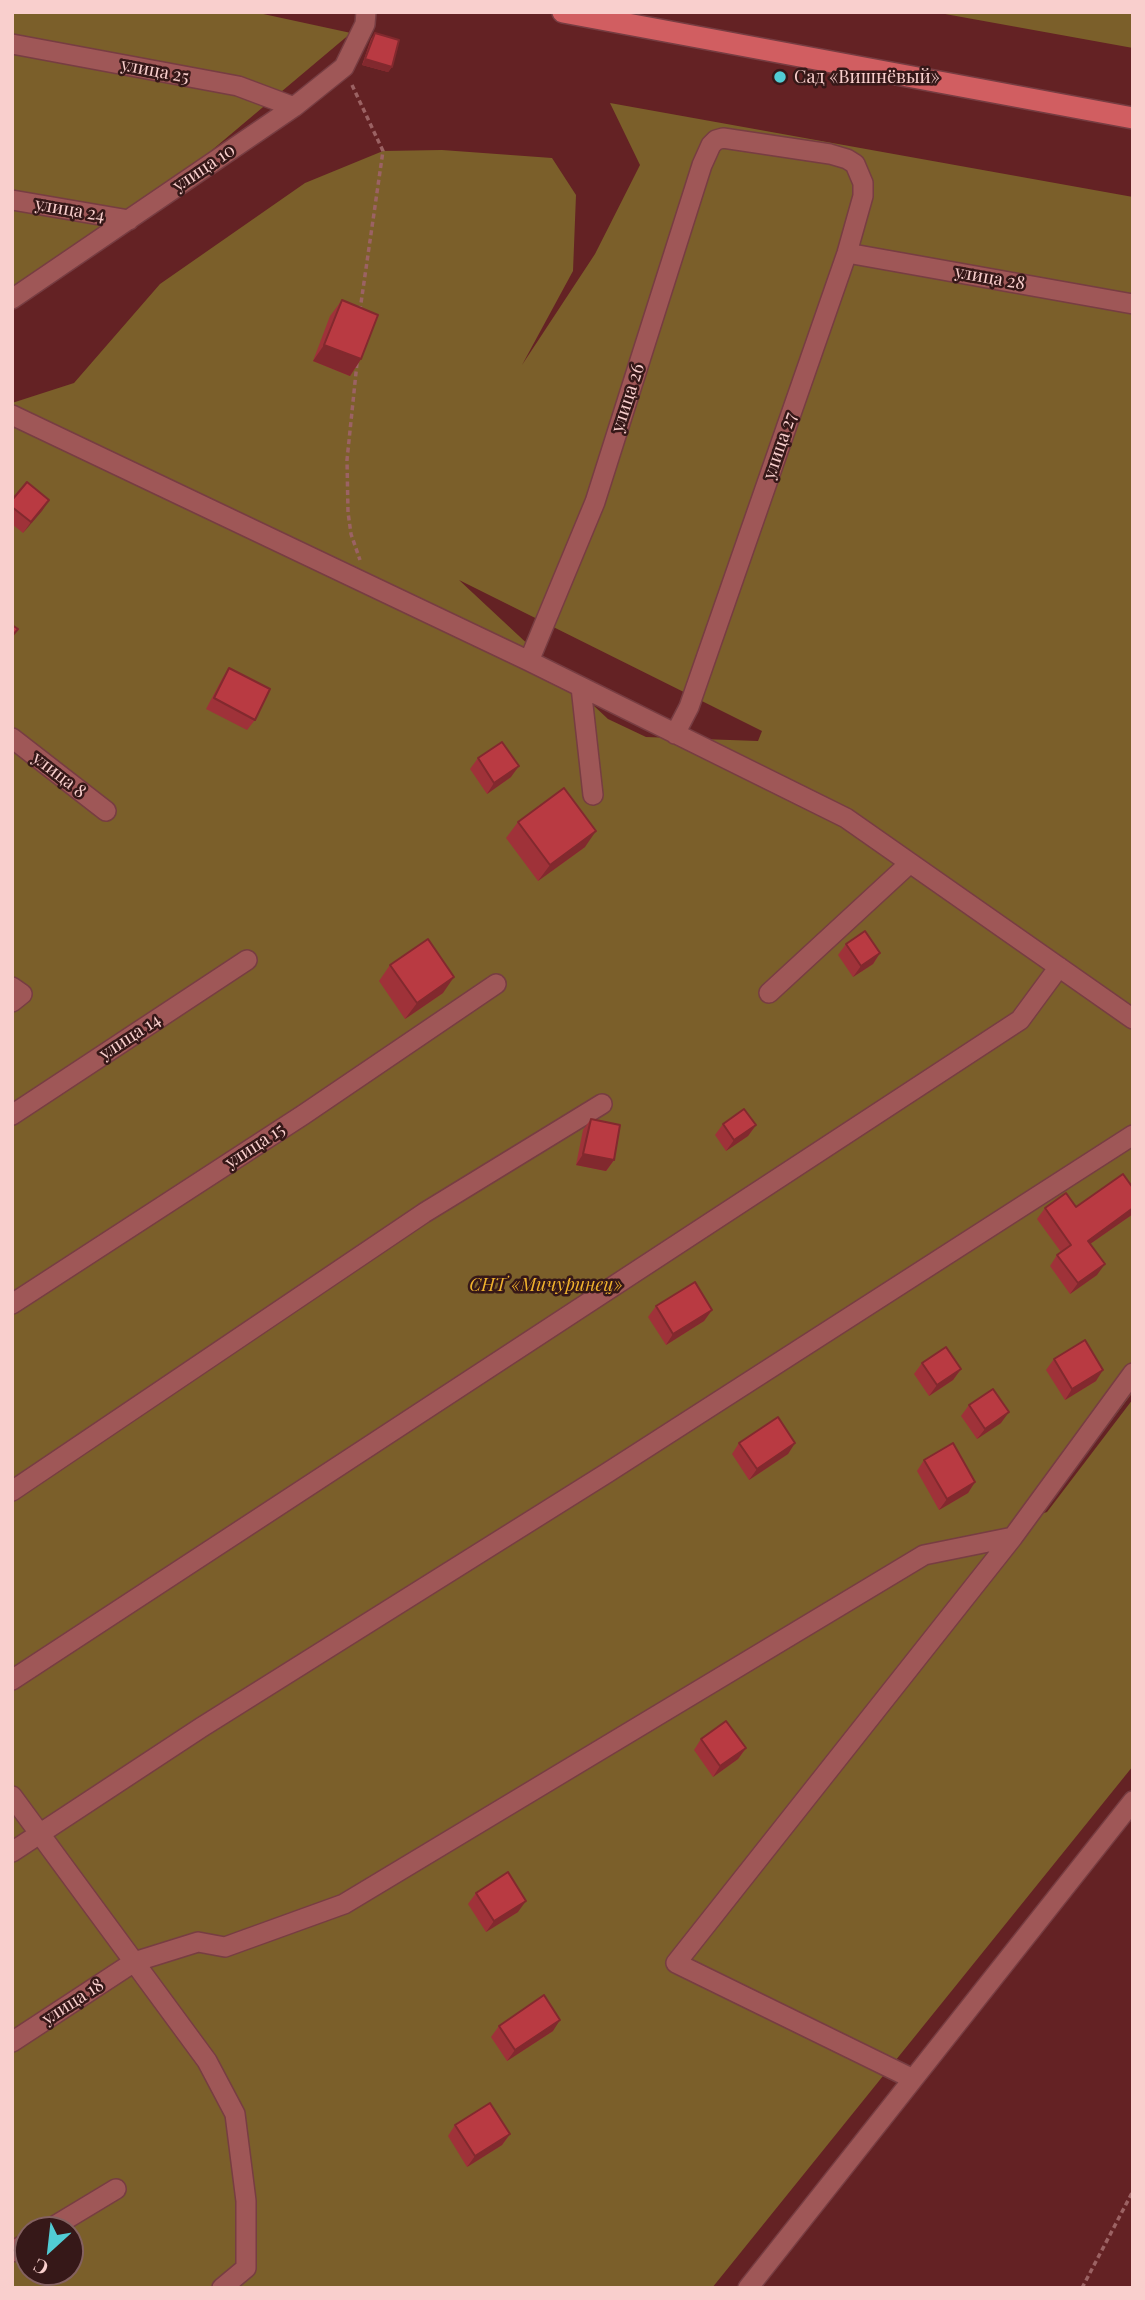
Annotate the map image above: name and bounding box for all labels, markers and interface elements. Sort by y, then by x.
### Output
street label: улица 25 [119,54,191,88]
place label: Сад «Вишнёвый» [794,66,940,88]
marker: Сад «Вишнёвый» [772,69,788,85]
street label: улица 10 [169,139,239,197]
street label: улица 24 [33,193,107,227]
street label: улица 28 [953,261,1027,295]
street label: улица 26 [607,361,649,435]
street label: улица 27 [759,410,801,482]
street label: улица 8 [28,747,90,803]
street label: улица 14 [95,1009,165,1065]
street label: улица 15 [221,1119,289,1173]
park label: СНТ «Мичуринец» [469,1274,623,1296]
street label: улица 18 [38,1974,108,2030]
north arrow [14,2216,84,2286]
text: С [28,2253,52,2283]

